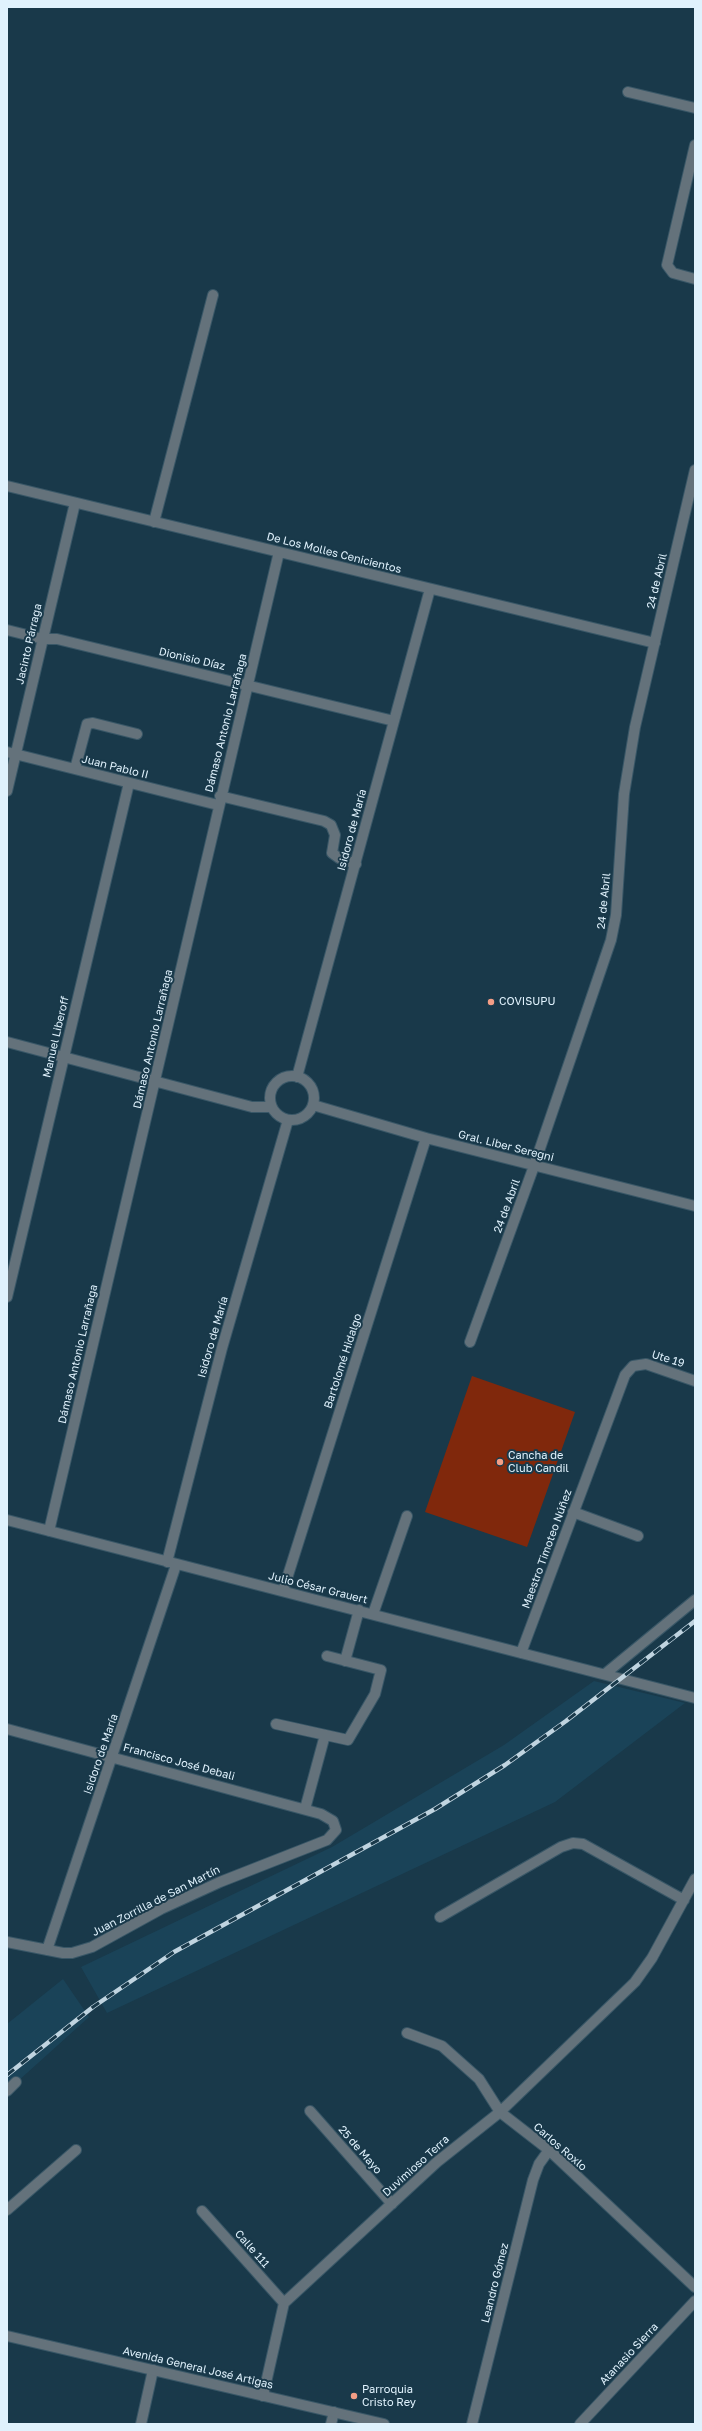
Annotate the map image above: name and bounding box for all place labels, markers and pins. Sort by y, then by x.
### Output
place label: COVISUPU [499,995,556,1009]
marker: COVISUPU [486,997,496,1007]
place label: Cancha de Club Candil [508,1449,569,1475]
marker: Cancha de Club Candil [495,1457,505,1467]
place label: Parroquia Cristo Rey [362,2383,416,2409]
marker: Parroquia Cristo Rey [349,2391,359,2401]

